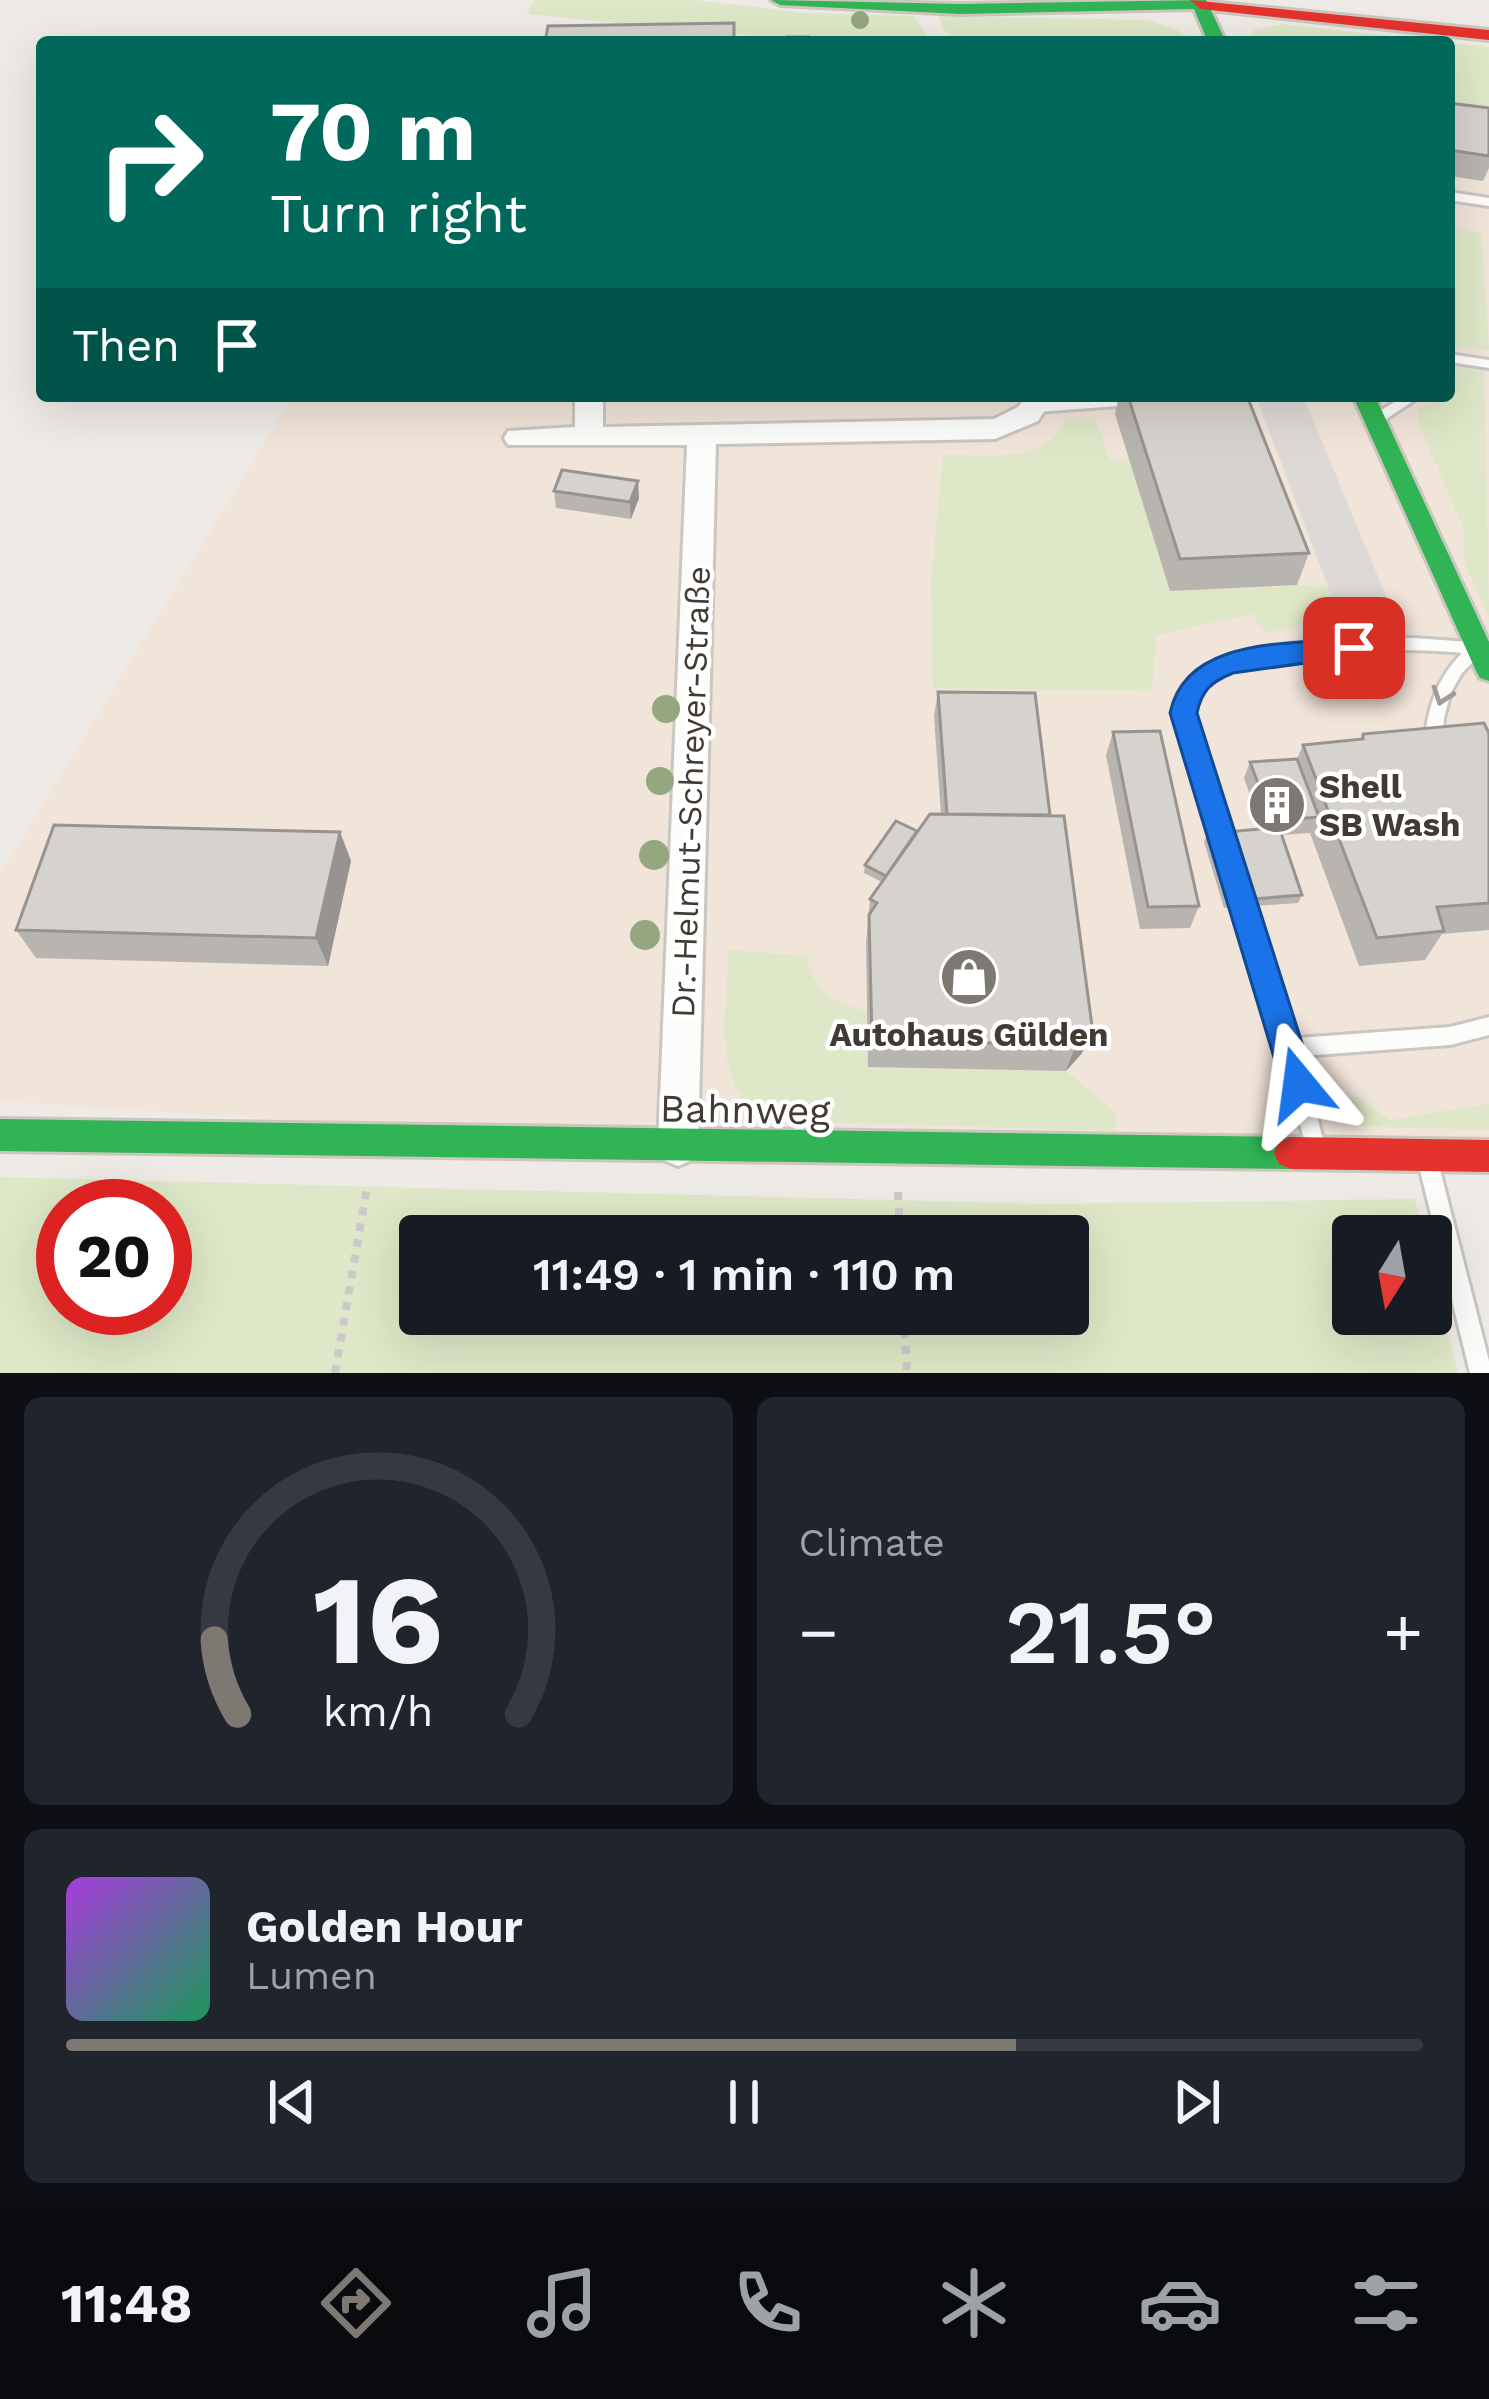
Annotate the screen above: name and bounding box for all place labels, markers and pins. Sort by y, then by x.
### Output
pin [1303,597,1405,699]
place label: Shell SB Wash [1319,767,1460,844]
building icon: Shell SB Wash [1246,774,1308,836]
shop icon: Autohaus Gülden [938,946,1000,1008]
place label: Autohaus Gülden [829,1015,1109,1054]

